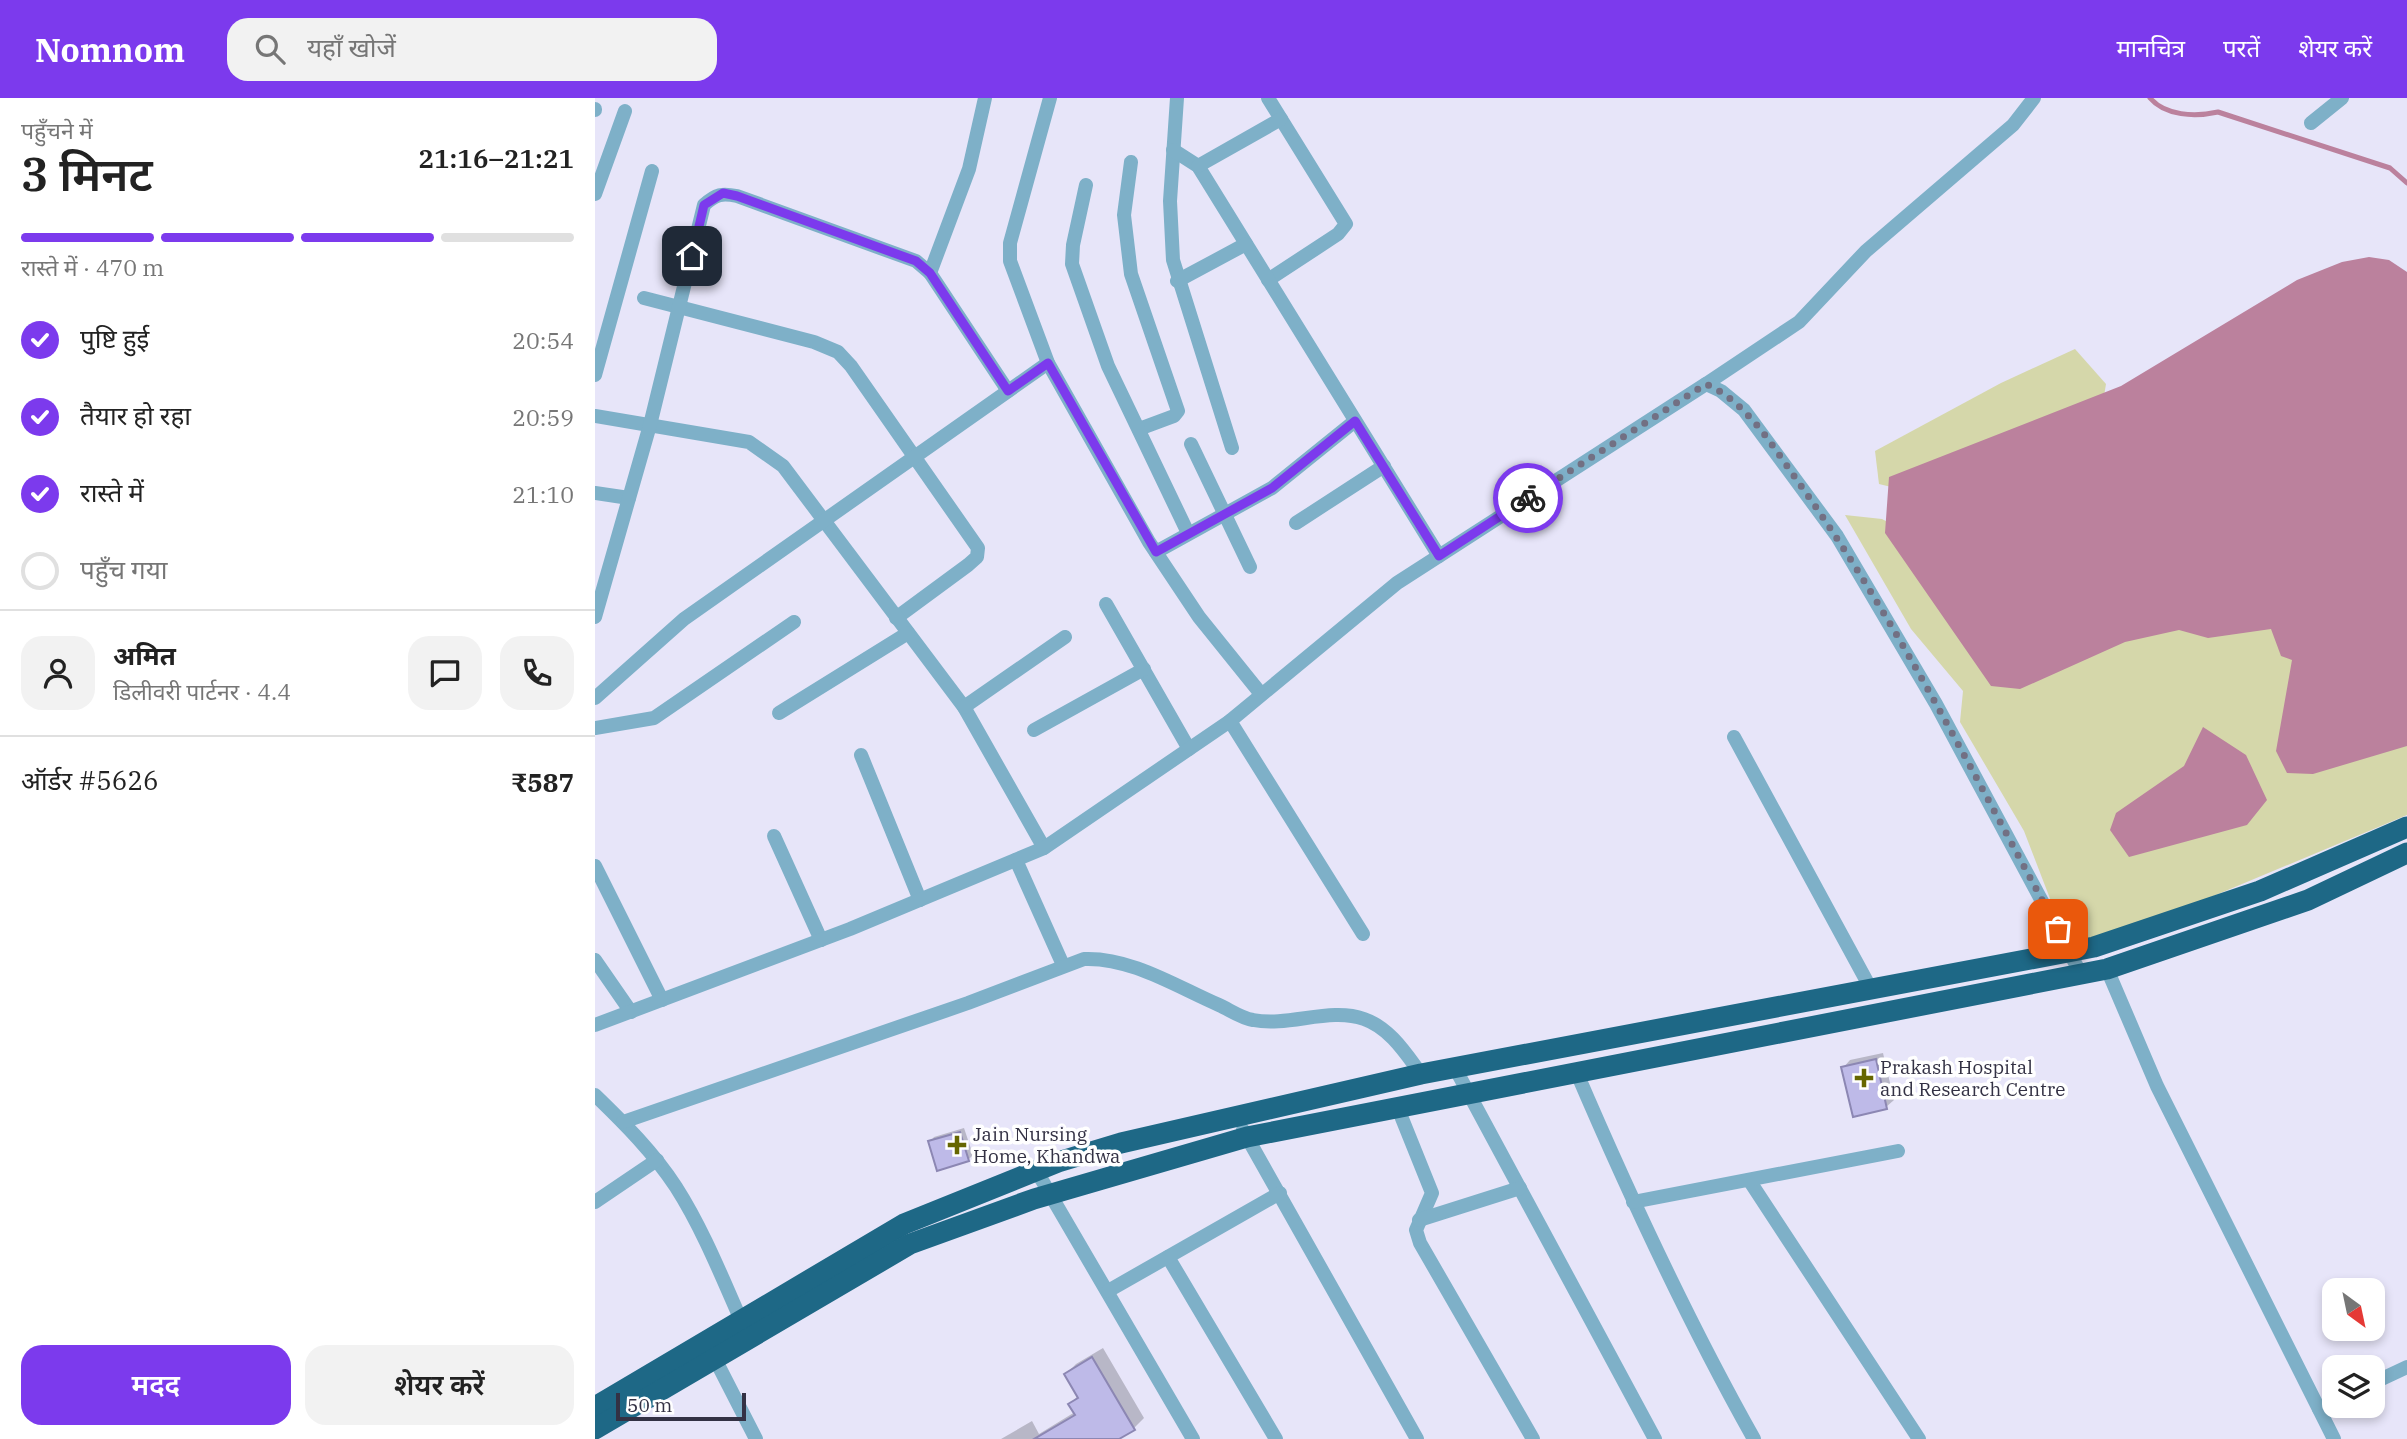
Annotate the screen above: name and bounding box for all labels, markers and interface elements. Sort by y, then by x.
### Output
search box [227,18,717,81]
text: Nomnom [35,28,185,71]
icon: search [251,30,289,68]
text: यहाँ खोजें [307,30,396,64]
text: मानचित्र [2116,32,2185,64]
text: परतें [2223,32,2260,64]
text: शेयर करें [2298,32,2372,64]
text: पहुँचने में [21,115,93,145]
text: 21:16–21:21 [418,141,574,175]
text: 3 मिनट [21,144,153,204]
pin [662,226,722,286]
icon: home [673,237,711,275]
text: रास्ते में · 470 m [21,252,164,282]
icon: check [21,321,59,359]
text: पुष्टि हुई [80,321,149,355]
text: 20:54 [512,325,574,355]
icon: check [21,398,59,436]
text: तैयार हो रहा [80,398,191,432]
text: 20:59 [512,402,574,432]
courier [1493,463,1563,533]
icon: check [21,475,59,513]
text: रास्ते में [80,475,144,509]
text: 21:10 [512,479,574,509]
icon: bike [1509,479,1547,517]
text: पहुँच गया [80,552,168,586]
button: person [21,636,95,710]
button: chat [408,636,482,710]
button: phone [500,636,574,710]
text: अमित [113,638,176,672]
text: डिलीवरी पार्टनर · 4.4 [113,676,291,706]
text: ऑर्डर #5626 [21,763,159,797]
text: ₹587 [511,765,574,799]
pin [2028,899,2088,959]
icon: bag [2039,910,2077,948]
place label: Prakash Hospital and Research Centre [1880,1055,2065,1101]
marker: Prakash Hospital and Research Centre [1854,1068,1874,1088]
place label: Jain Nursing Home, Khandwa [973,1122,1120,1168]
marker: Jain Nursing Home, Khandwa [947,1135,967,1155]
north arrow [2322,1278,2385,1340]
map controls [2322,1278,2385,1418]
button: मदद [21,1345,291,1425]
button: शेयर करें [305,1345,574,1425]
button: layers [2322,1355,2385,1418]
scale bar [616,1390,745,1422]
text: 50 m [627,1393,672,1417]

